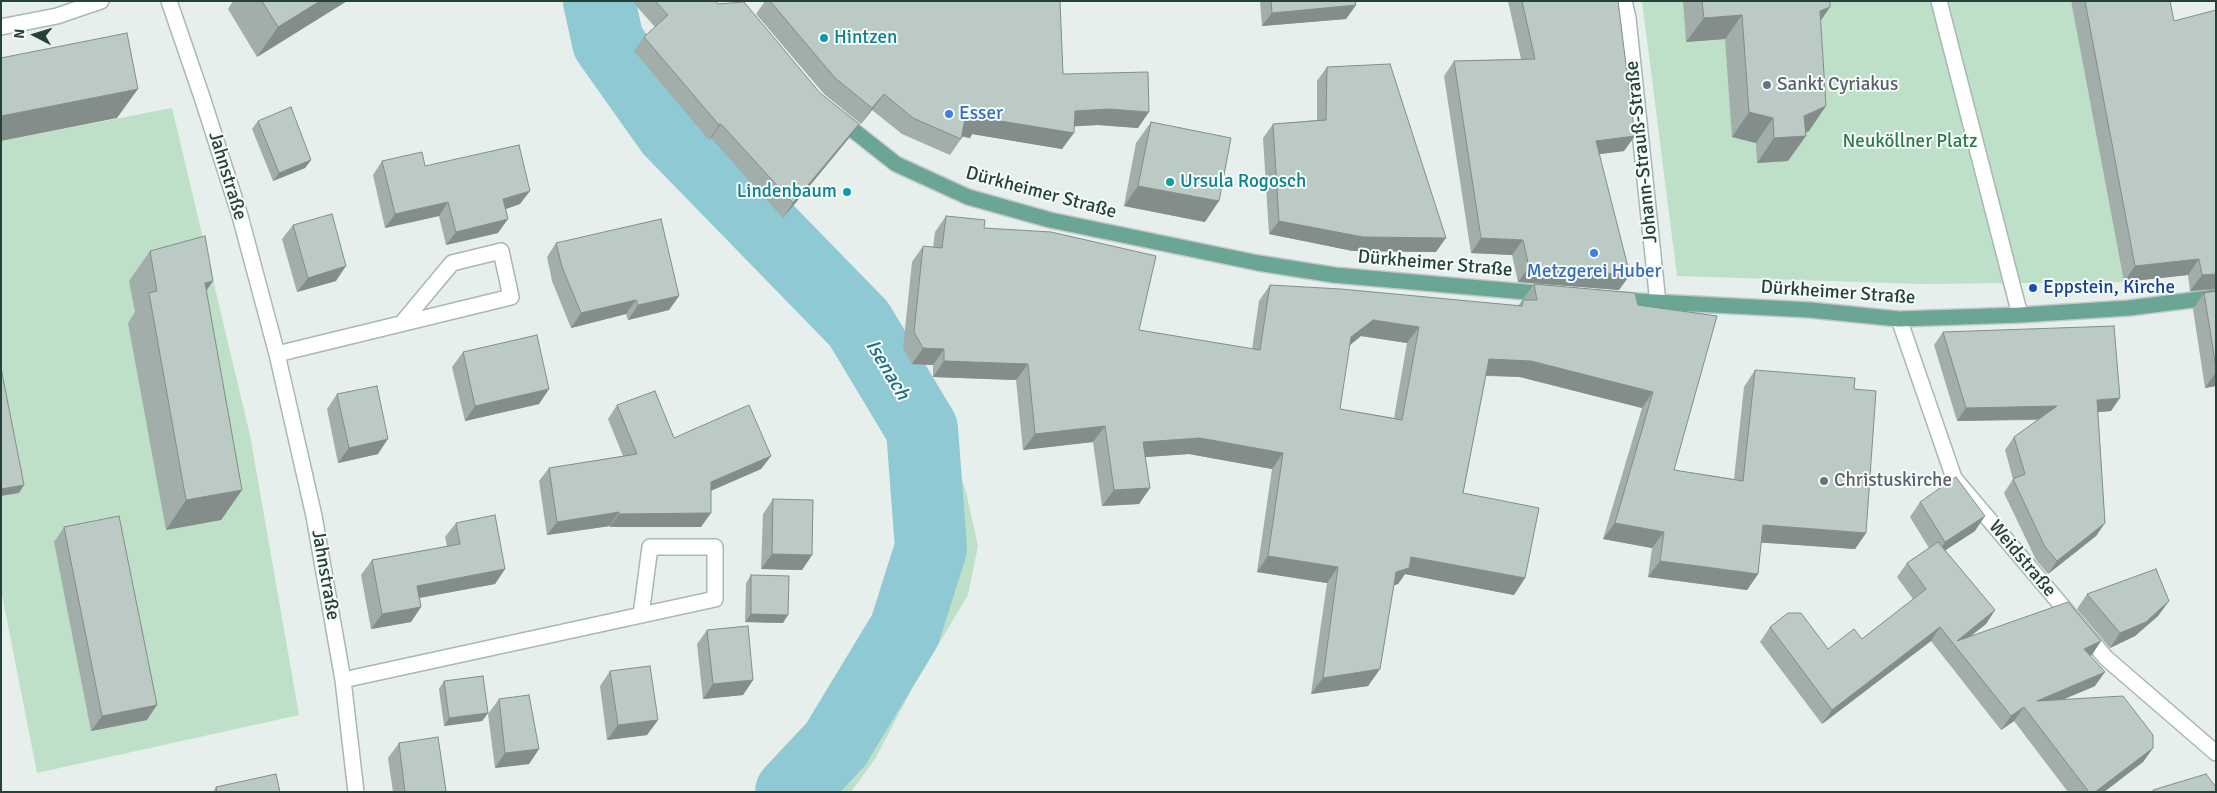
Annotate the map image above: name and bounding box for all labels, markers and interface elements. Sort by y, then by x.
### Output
north arrow [10,10,60,60]
place label: Hintzen [834,27,897,49]
text: N [11,28,28,39]
marker: Hintzen [818,32,830,44]
street label: Johann-Strauß-Straße [1621,60,1663,244]
place label: Sankt Cyriakus [1777,74,1898,96]
marker: Sankt Cyriakus [1761,79,1773,91]
place label: Esser [959,103,1003,125]
marker: Esser [943,108,955,120]
street label: Jahnstraße [203,129,251,223]
park label: Neuköllner Platz [1842,131,1978,153]
street label: Dürkheimer Straße [963,162,1119,224]
place label: Ursula Rogosch [1180,171,1306,193]
marker: Ursula Rogosch [1164,176,1176,188]
place label: Lindenbaum [737,181,837,203]
marker: Lindenbaum [841,186,853,198]
street label: Dürkheimer Straße [1357,246,1513,282]
marker: Metzgerei Huber [1588,247,1600,259]
place label: Metzgerei Huber [1527,261,1661,283]
street label: Dürkheimer Straße [1760,276,1916,310]
place label: Eppstein, Kirche [2043,277,2175,299]
marker: Eppstein, Kirche [2027,282,2039,294]
water label: Isenach [860,336,914,404]
place label: Christuskirche [1834,470,1952,492]
marker: Christuskirche [1818,475,1830,487]
street label: Weidstraße [1983,516,2061,602]
street label: Jahnstraße [306,528,344,622]

